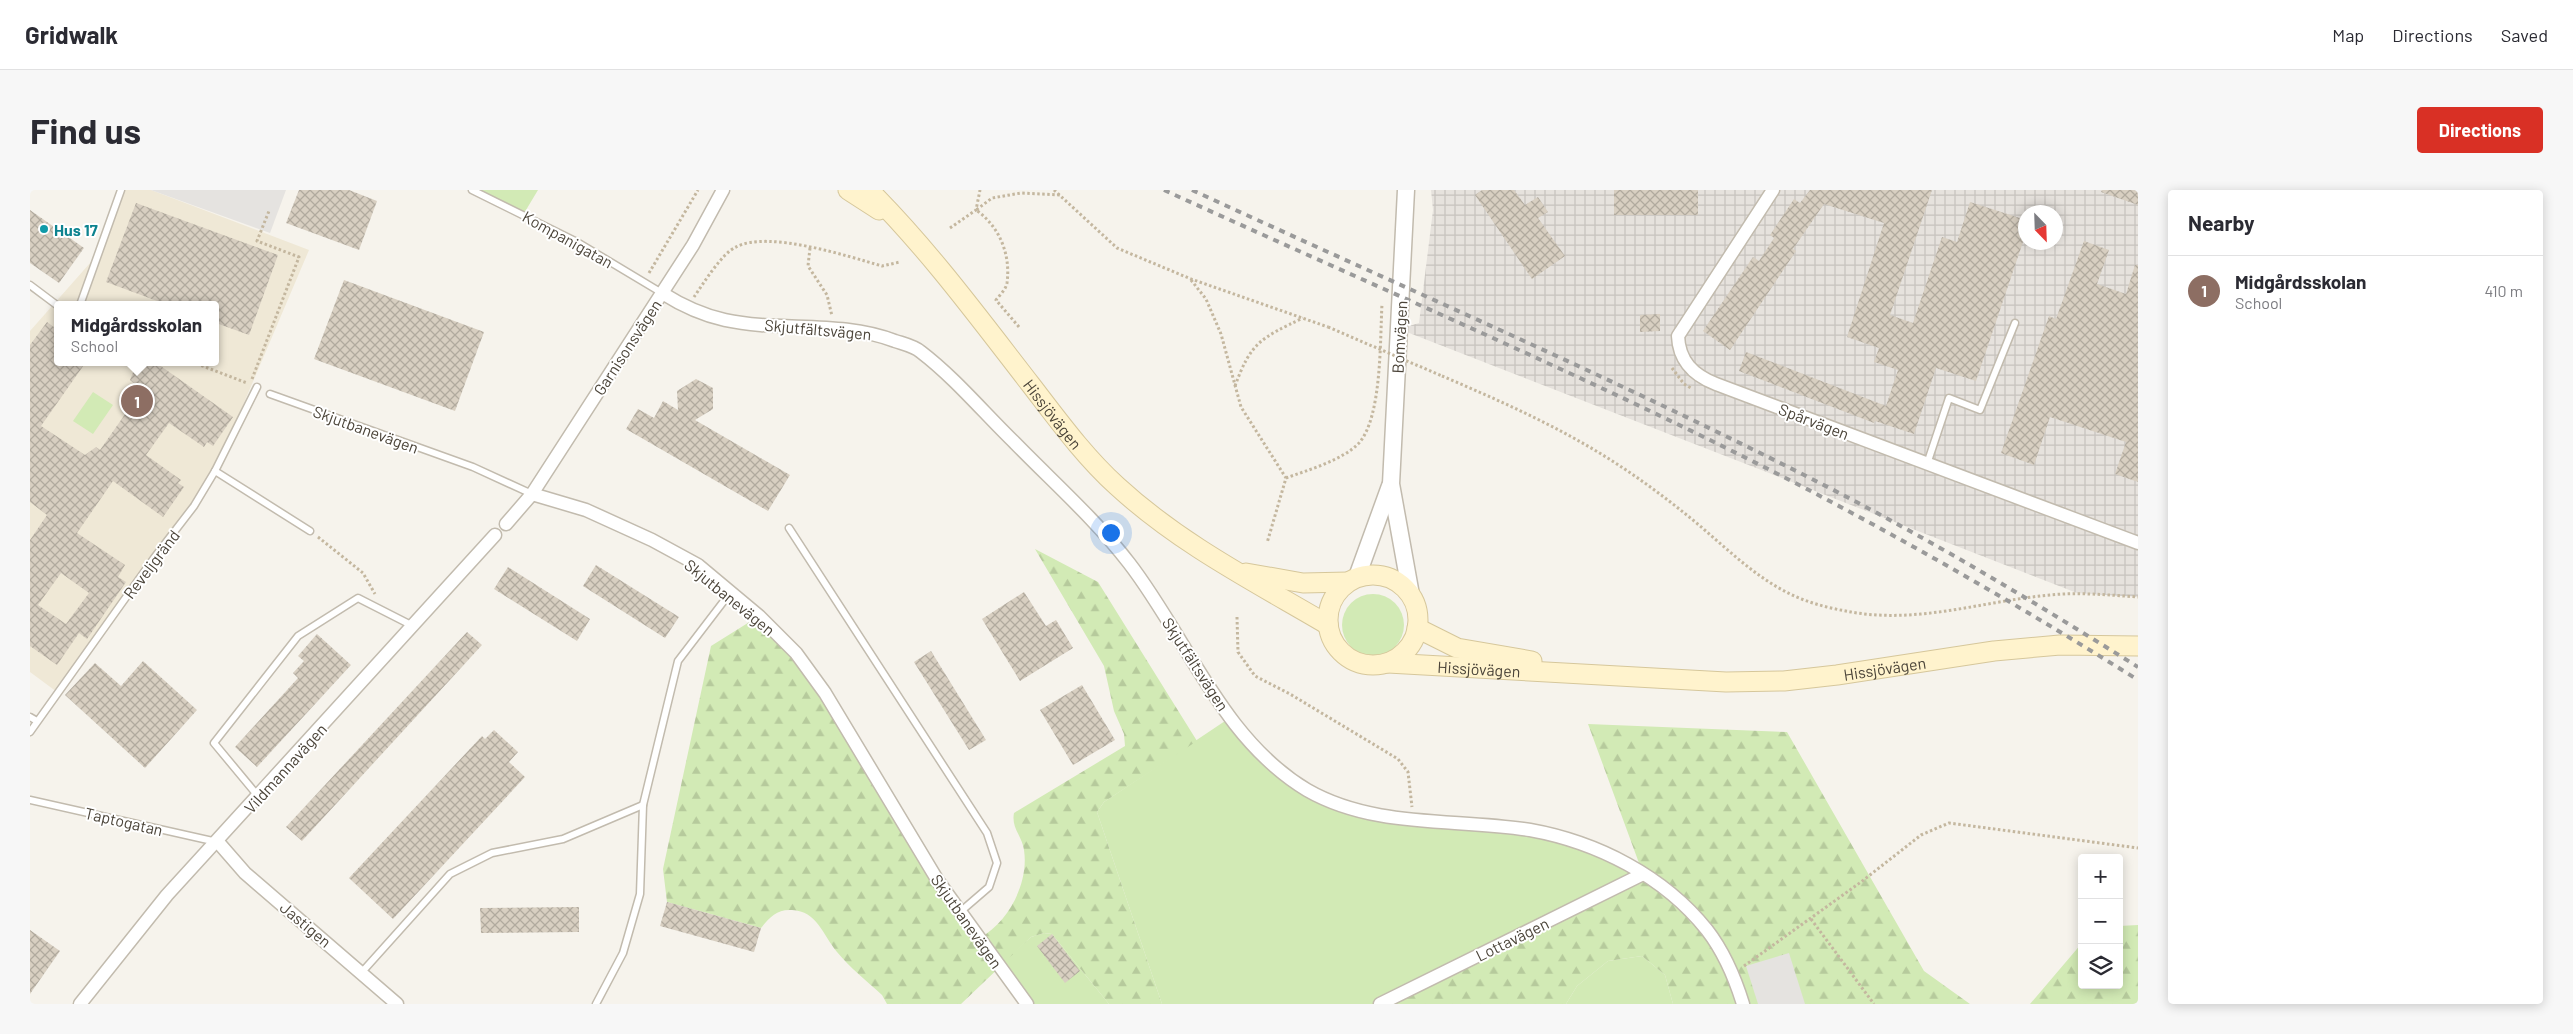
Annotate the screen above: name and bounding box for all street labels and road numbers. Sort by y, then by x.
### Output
street label: Kompanigatan [519,206,617,272]
street label: Garnisonsvägen [589,296,665,398]
street label: Bomvägen [1388,300,1410,374]
street label: Skjutfältsvägen [764,315,872,343]
street label: Hissjövägen [1020,375,1086,452]
street label: Spårvägen [1776,399,1852,443]
street label: Skjutbanevägen [311,401,421,457]
street label: Reveljgränd [119,526,183,602]
street label: Skjutbanevägen [681,555,779,639]
street label: Skjutfältsvägen [1159,614,1233,714]
street label: Hissjövägen [1842,652,1927,683]
street label: Hissjövägen [1437,656,1521,680]
street label: Vildmannavägen [240,719,330,817]
street label: Taptogatan [83,803,165,839]
street label: Skjutbanevägen [927,870,1007,972]
street label: Jastigen [277,897,335,951]
street label: Lottavägen [1472,913,1552,965]

